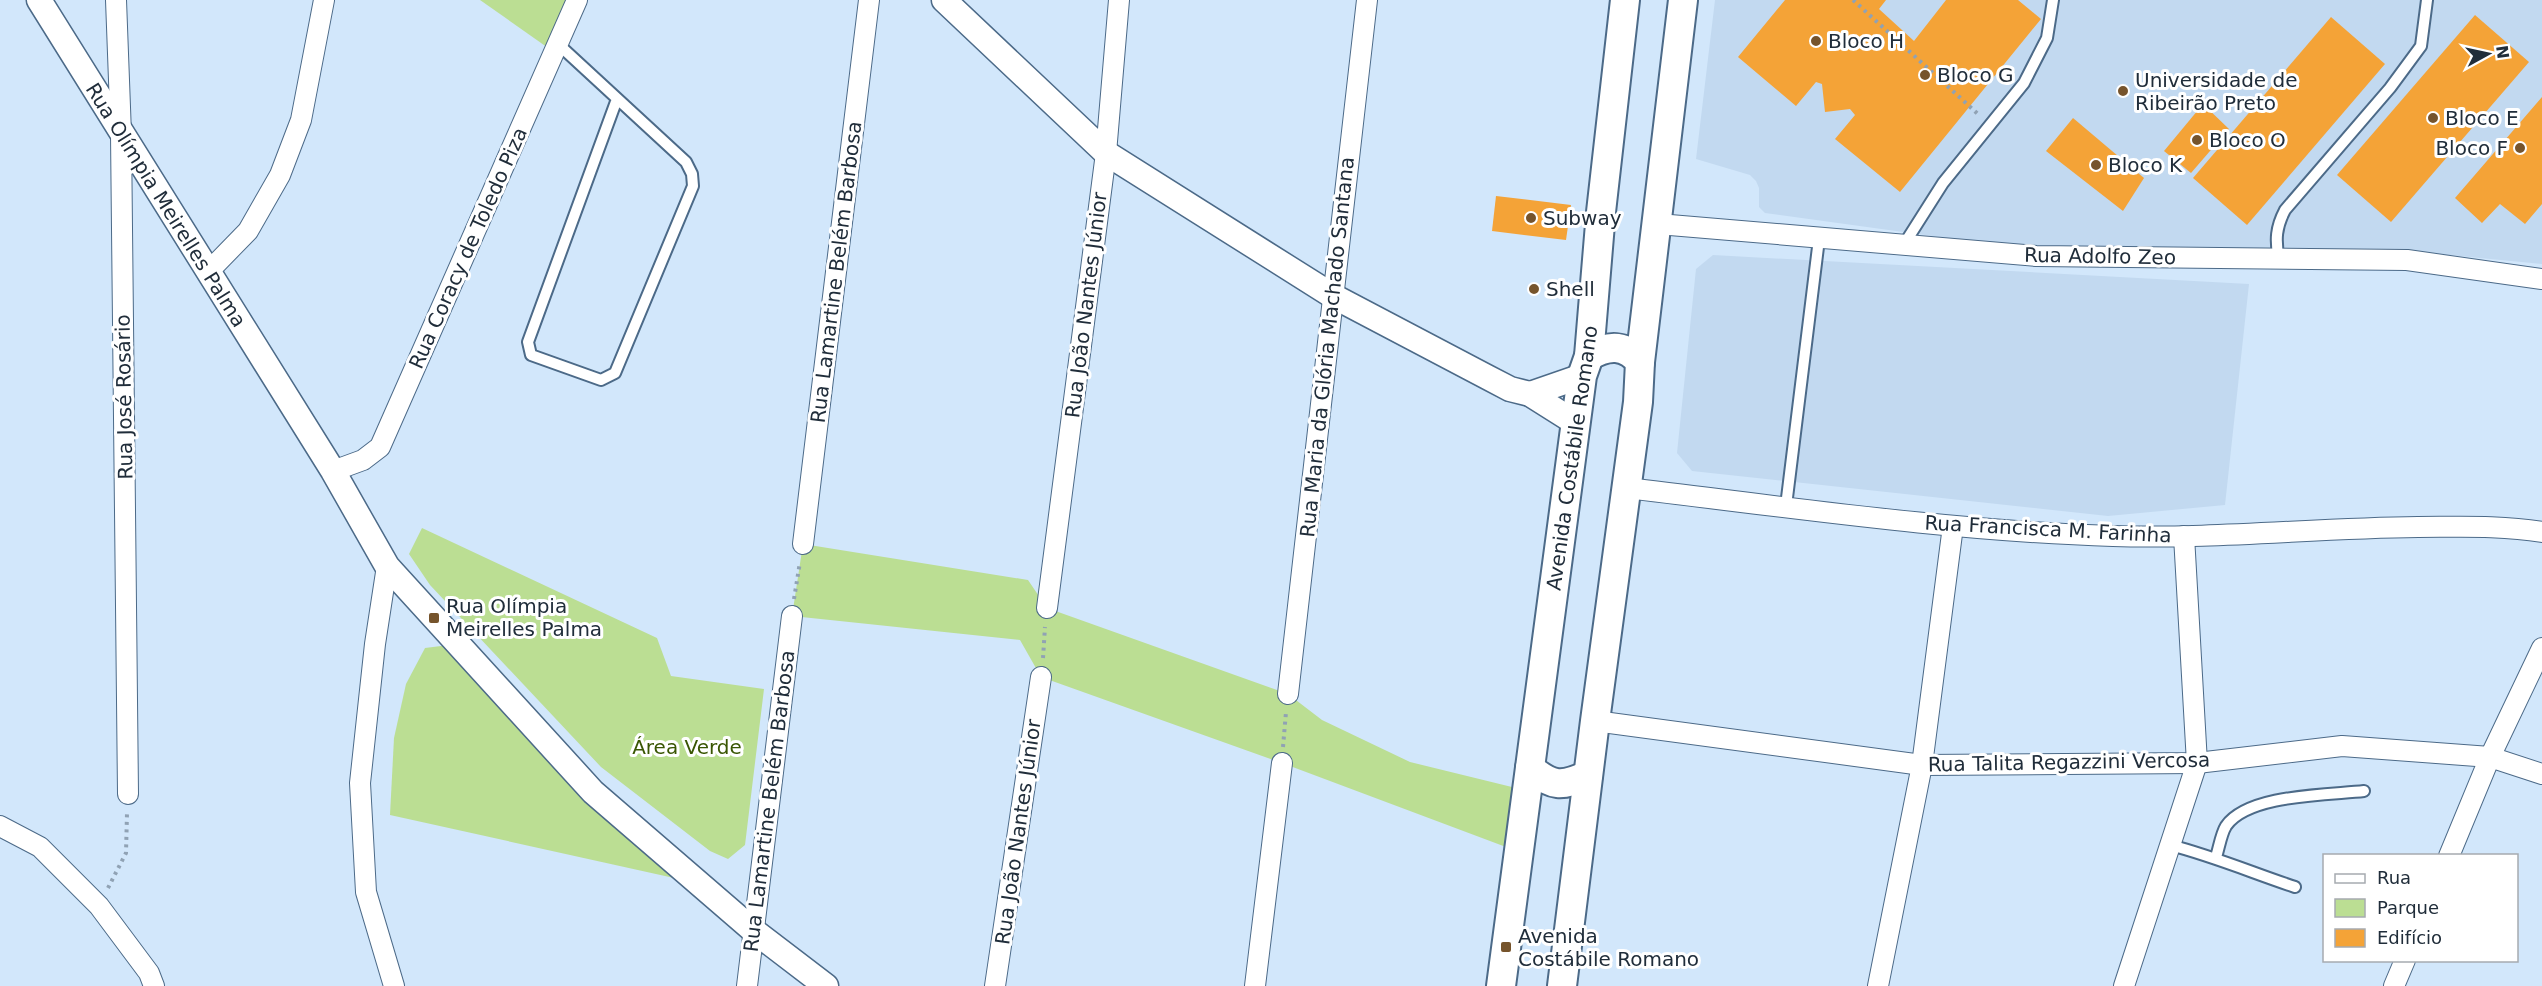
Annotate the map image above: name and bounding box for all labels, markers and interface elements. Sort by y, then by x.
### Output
north arrow [2458,24,2518,84]
place label: Bloco H [1828,29,1904,53]
marker: Bloco H [1809,34,1823,48]
text: N [2492,44,2513,60]
place label: Bloco G [1937,63,2014,87]
marker: Bloco G [1918,68,1932,82]
place label: Universidade de Ribeirão Preto [2135,68,2298,115]
street label: Rua Olímpia Meirelles Palma [81,78,251,332]
marker: Universidade de Ribeirão Preto [2116,84,2130,98]
place label: Bloco E [2445,106,2519,130]
marker: Bloco E [2426,111,2440,125]
street label: Rua Lamartine Belém Barbosa [806,120,866,424]
street label: Rua Coracy de Toledo Piza [404,124,532,372]
place label: Bloco O [2209,128,2286,152]
marker: Bloco O [2190,133,2204,147]
place label: Bloco F [2435,136,2508,160]
marker: Bloco F [2513,141,2527,155]
place label: Bloco K [2108,153,2183,177]
street label: Rua Maria da Glória Machado Santana [1295,156,1359,538]
marker: Bloco K [2089,158,2103,172]
street label: Rua João Nantes Júnior [1060,190,1112,419]
place label: Subway [1543,206,1622,230]
marker: Subway [1524,211,1538,225]
street label: Rua Adolfo Zeo [2024,243,2176,269]
place label: Shell [1546,277,1595,301]
marker: Shell [1527,282,1541,296]
street label: Rua José Rosário [111,314,137,480]
street label: Avenida Costábile Romano [1542,324,1602,592]
street label: Rua Francisca M. Farinha [1924,511,2172,547]
place label: Rua Olímpia Meirelles Palma [446,594,602,641]
marker: Rua Olímpia Meirelles Palma [427,611,441,625]
street label: Rua Lamartine Belém Barbosa [739,649,799,953]
street label: Rua João Nantes Júnior [990,717,1046,946]
park label: Área Verde [632,735,742,759]
street label: Rua Talita Regazzini Vercosa [1928,748,2210,776]
legend [2323,854,2518,962]
text: Rua [2377,867,2411,888]
text: Parque [2377,897,2439,918]
place label: Avenida Costábile Romano [1518,924,1699,971]
text: Edifício [2377,927,2442,948]
marker: Avenida Costábile Romano [1499,940,1513,954]

